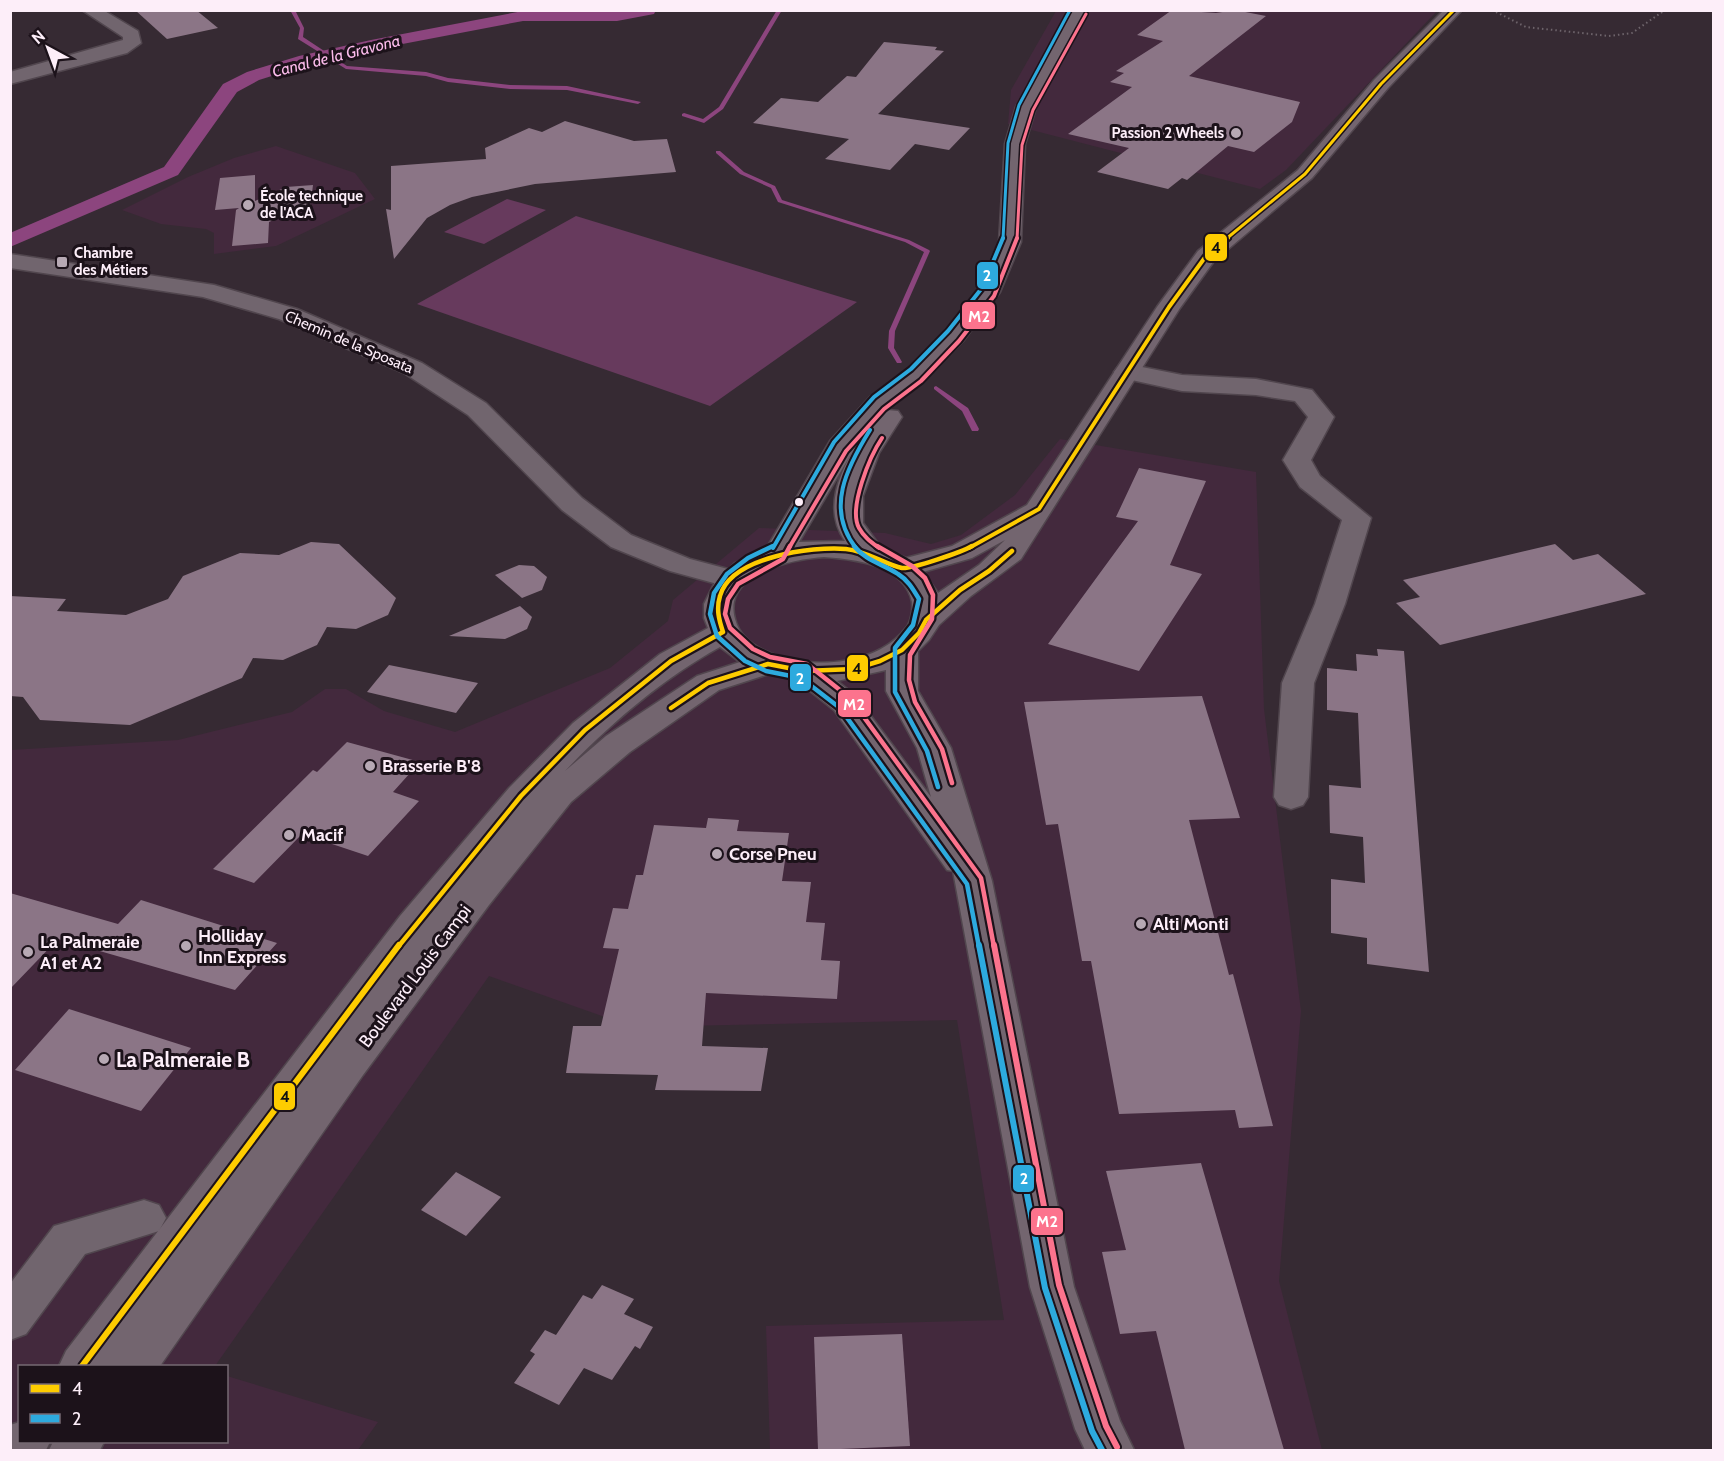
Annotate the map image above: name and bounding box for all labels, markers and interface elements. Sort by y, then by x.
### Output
north arrow [18,18,78,78]
text: N [28,26,49,48]
water label: Canal de la Gravona [270,31,402,81]
place label: Passion 2 Wheels [1112,124,1224,142]
marker: Passion 2 Wheels [1229,126,1243,140]
place label: École technique de l'ACA [260,186,363,222]
marker: École technique de l'ACA [241,198,255,212]
line badge: 4 [1204,233,1228,262]
text: 4 [1211,238,1221,257]
place label: Chambre des Métiers [74,244,148,279]
marker: Chambre des Métiers [55,255,69,269]
line badge: 2 [976,261,999,290]
text: 2 [983,266,991,285]
line badge: M2 [961,301,996,330]
street label: Chemin de la Sposata [282,307,417,377]
text: M2 [968,307,990,326]
unlabelled marker [793,496,805,508]
line badge: 4 [846,654,869,682]
text: 4 [852,659,862,678]
line badge: 2 [789,663,812,692]
text: 2 [796,669,804,688]
line badge: M2 [837,689,872,718]
text: M2 [843,695,865,714]
place label: Brasserie B'8 [382,755,482,777]
marker: Brasserie B'8 [363,759,377,773]
place label: Macif [301,824,343,846]
marker: Macif [282,828,296,842]
place label: Corse Pneu [729,843,817,865]
marker: Corse Pneu [710,847,724,861]
street label: Boulevard Louis Campi [354,900,476,1052]
place label: Alti Monti [1153,913,1229,935]
marker: Alti Monti [1134,917,1148,931]
place label: Holliday Inn Express [198,925,287,968]
place label: La Palmeraie A1 et A2 [40,931,140,974]
marker: Holliday Inn Express [179,939,193,953]
marker: La Palmeraie A1 et A2 [21,945,35,959]
place label: La Palmeraie B [116,1047,250,1072]
marker: La Palmeraie B [97,1052,111,1066]
line badge: 4 [273,1082,296,1111]
text: 4 [280,1087,290,1106]
line badge: 2 [1012,1164,1035,1193]
text: 2 [1020,1169,1028,1188]
line badge: M2 [1030,1207,1064,1236]
text: M2 [1036,1212,1058,1231]
legend [18,1365,228,1443]
text: 4 [72,1378,82,1400]
text: 2 [72,1408,81,1430]

